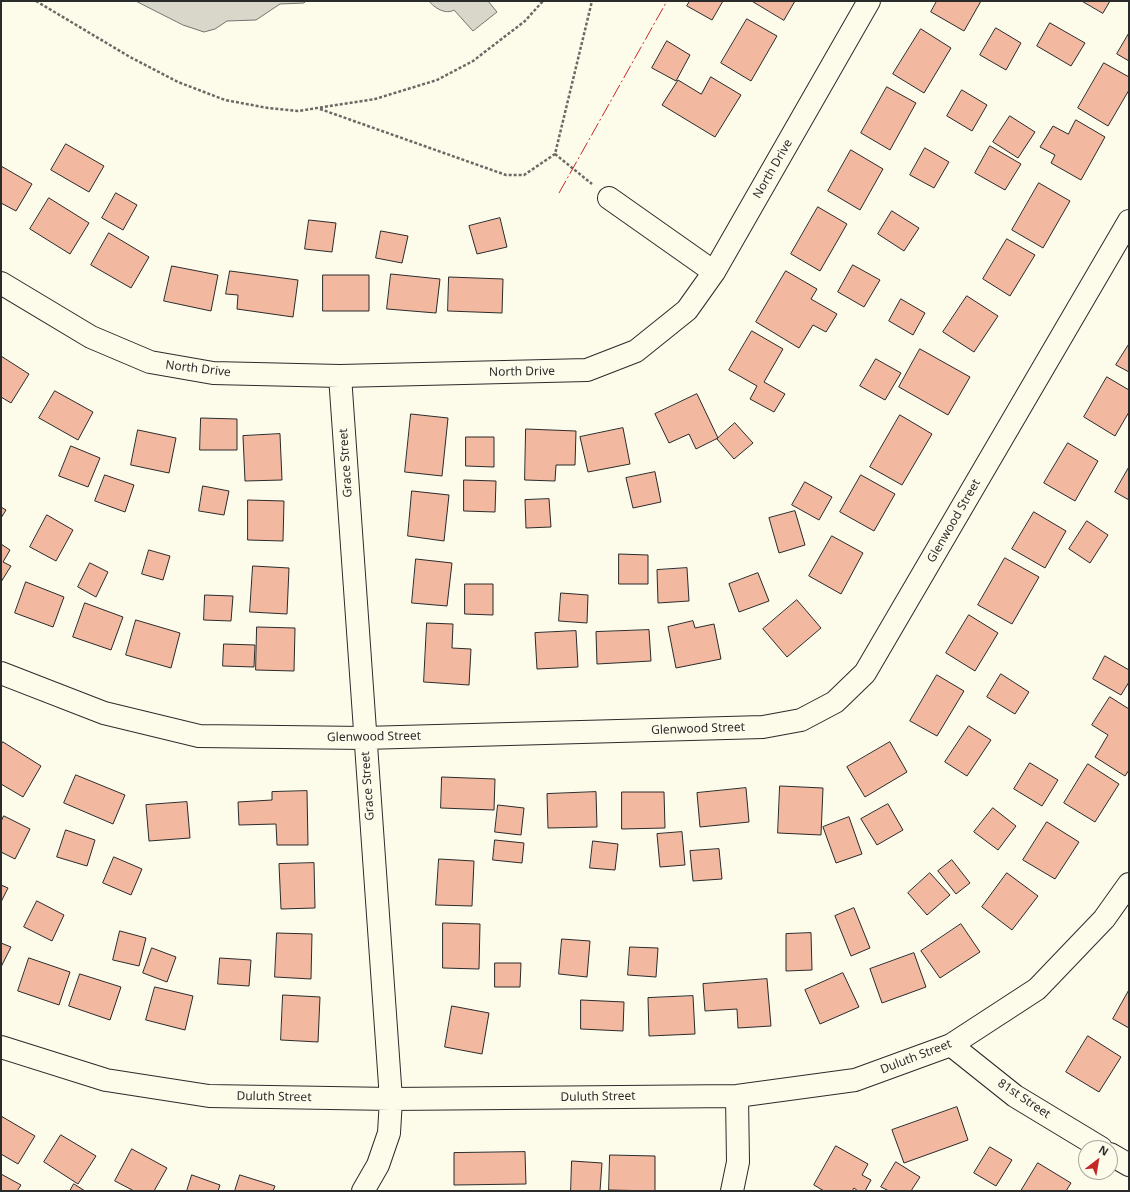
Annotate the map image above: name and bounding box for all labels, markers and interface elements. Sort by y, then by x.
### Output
street label: North Drive [750,137,796,201]
street label: North Drive [164,358,232,380]
street label: North Drive [489,364,555,380]
street label: Grace Street [336,428,356,498]
street label: Glenwood Street [924,477,984,565]
street label: Glenwood Street [651,720,745,738]
street label: Glenwood Street [327,729,421,745]
street label: Grace Street [358,751,378,821]
street label: Duluth Street [878,1037,954,1077]
street label: 81st Street [995,1076,1053,1122]
street label: Duluth Street [236,1089,312,1105]
street label: Duluth Street [560,1089,636,1105]
north arrow [1078,1140,1118,1180]
text: N [1096,1141,1112,1159]

